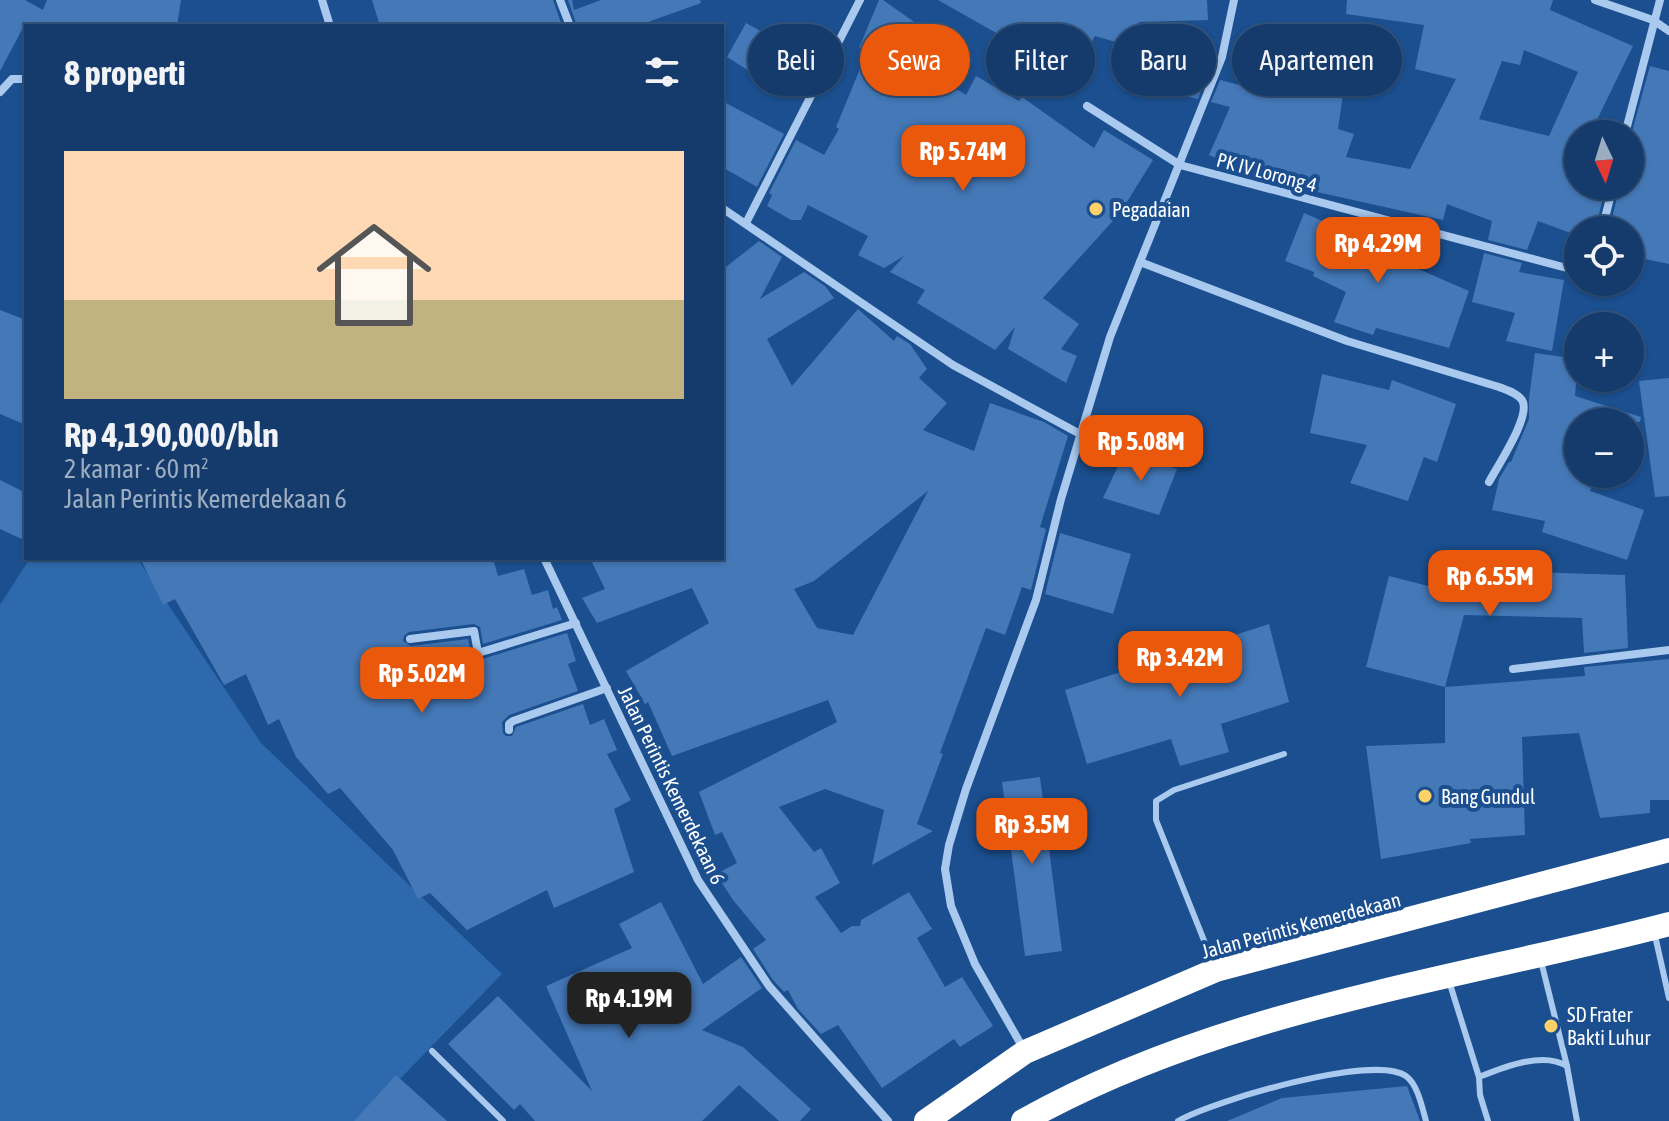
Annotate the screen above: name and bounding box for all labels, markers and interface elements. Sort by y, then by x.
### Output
chip: Beli [748,24,844,96]
chip: Sewa [860,24,970,96]
chip: Filter [986,24,1095,96]
chip: Baru [1111,24,1216,96]
chip: Apartemen [1232,24,1402,96]
icon: filters [640,50,684,94]
text: 8 properti [64,53,186,92]
north arrow [1564,120,1644,200]
map controls [1564,120,1644,488]
pin: Rp 5.74M [880,125,1046,193]
text: Rp 5.74M [919,136,1007,166]
street label: PK IV Lorong 4 [1214,148,1320,196]
place label: Pegadaian [1112,198,1191,221]
marker: Pegadaian [1087,200,1105,218]
icon: home [302,203,446,347]
button: locate [1564,216,1644,296]
pin: Rp 4.29M [1295,217,1461,285]
text: Rp 4.29M [1334,228,1422,258]
button: + [1564,312,1644,392]
button: − [1564,408,1644,488]
text: Rp 4,190,000/bln [64,415,279,454]
pin: Rp 5.08M [1058,415,1224,483]
text: Rp 5.08M [1097,426,1185,456]
text: 2 kamar · 60 m² [64,454,208,484]
text: Jalan Perintis Kemerdekaan 6 [64,484,347,514]
pin: Rp 6.55M [1407,550,1573,618]
text: Rp 6.55M [1446,561,1534,591]
pin: Rp 3.42M [1097,631,1263,699]
text: Rp 3.42M [1136,642,1224,672]
pin: Rp 5.02M [339,647,505,715]
text: Rp 5.02M [378,658,466,688]
street label: Jalan Perintis Kemerdekaan 6 [614,682,730,888]
place label: Bang Gundul [1441,785,1536,808]
marker: Bang Gundul [1416,787,1434,805]
pin: Rp 3.5M [958,798,1106,866]
text: Rp 3.5M [994,809,1070,839]
street label: Jalan Perintis Kemerdekaan [1199,887,1403,963]
pin: Rp 4.19M [546,972,712,1040]
text: Rp 4.19M [585,983,673,1013]
place label: SD Frater Bakti Luhur [1567,1003,1651,1049]
marker: SD Frater Bakti Luhur [1542,1017,1560,1035]

